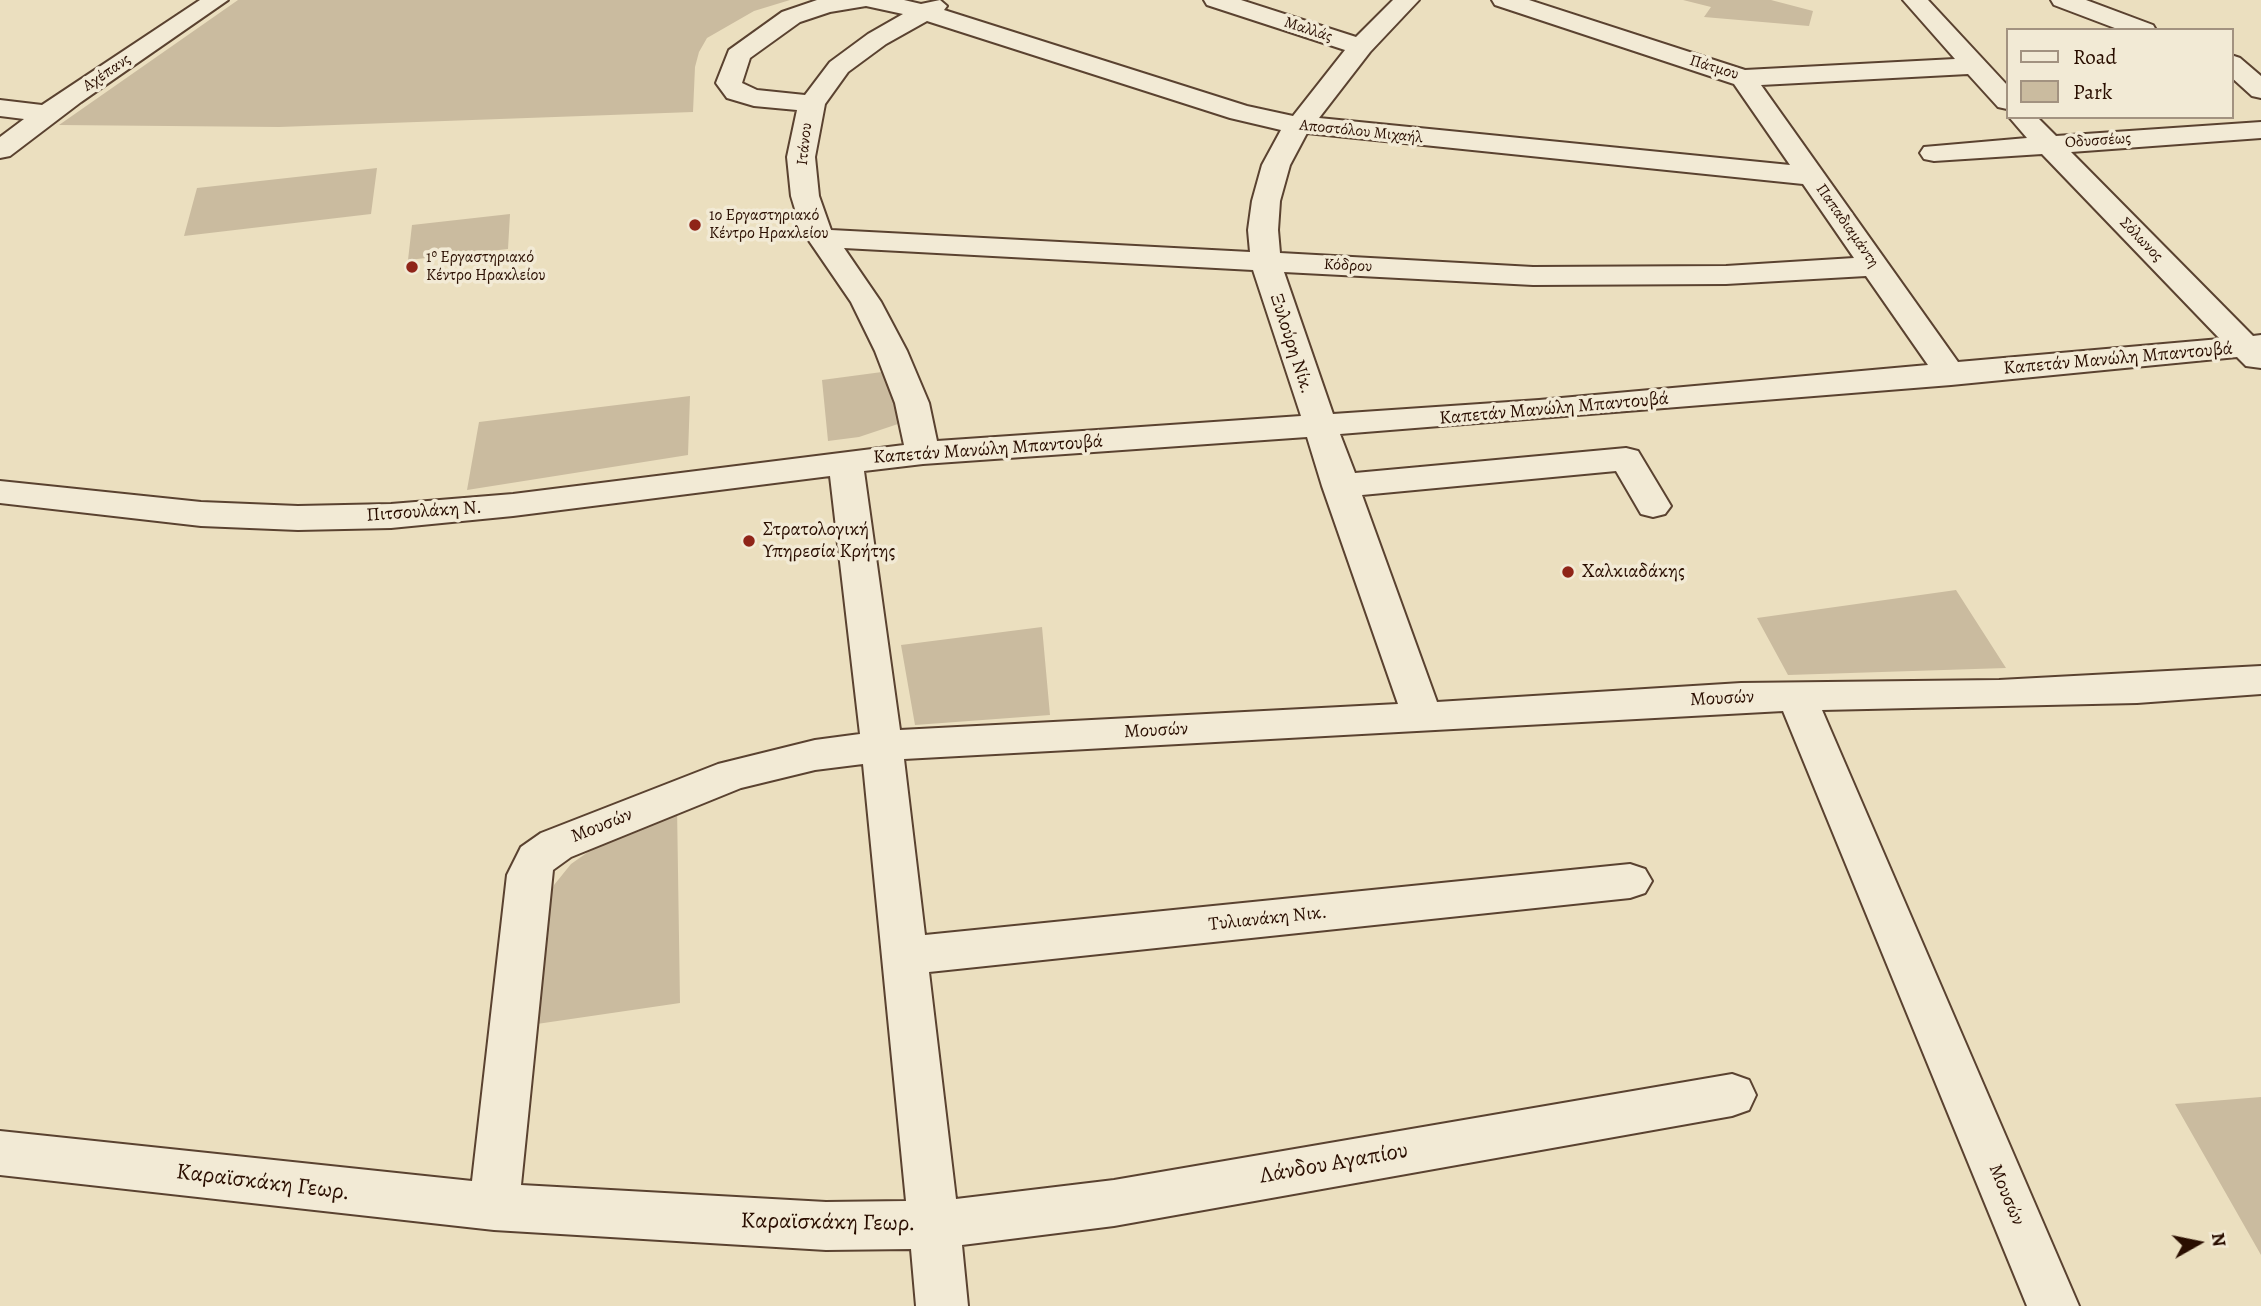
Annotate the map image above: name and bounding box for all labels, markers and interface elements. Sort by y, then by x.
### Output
street label: Μαλλάς [1281,13,1335,47]
legend [2006,28,2233,119]
text: Road [2073,43,2117,71]
street label: Αχέπανς [79,50,135,96]
street label: Πάτμου [1687,51,1741,85]
text: Park [2073,78,2112,106]
street label: Αποστόλου Μιχαήλ [1298,116,1424,148]
street label: Ιτάνου [793,122,817,166]
street label: Οδυσσέως [2064,129,2132,153]
street label: Παπαδιαμάντη [1811,181,1883,271]
place label: 1ο Εργαστηριακό Κέντρο Ηρακλείου [709,206,829,244]
street label: Σόλωνος [2115,214,2167,266]
marker: 1ο Εργαστηριακό Κέντρο Ηρακλείου [687,217,703,233]
place label: 1⁰ Εργαστηριακό Κέντρο Ηρακλείου [426,248,546,286]
street label: Κόδρου [1323,255,1373,277]
marker: 1⁰ Εργαστηριακό Κέντρο Ηρακλείου [404,259,420,275]
street label: Ξυλούρη Νίκ. [1264,291,1318,397]
street label: Καπετάν Μανώλη Μπαντουβά [2002,338,2234,380]
street label: Καπετάν Μανώλη Μπαντουβά [1438,388,1670,430]
street label: Καπετάν Μανώλη Μπαντουβά [872,431,1104,469]
street label: Πιτσουλάκη Ν. [366,497,482,527]
place label: Στρατολογική Υπηρεσία Κρήτης [763,519,895,563]
marker: Στρατολογική Υπηρεσία Κρήτης [741,533,757,549]
place label: Χαλκιαδάκης [1582,561,1685,583]
marker: Χαλκιαδάκης [1560,564,1576,580]
street label: Μουσών [1689,686,1755,712]
street label: Μουσών [1123,718,1189,744]
street label: Μουσών [568,803,636,849]
street label: Τυλιανάκη Νικ. [1208,901,1328,937]
street label: Λάνδου Αγαπίου [1258,1137,1410,1191]
street label: Καραϊσκάκη Γεωρ. [175,1159,351,1207]
street label: Μουσών [1983,1161,2029,1229]
street label: Καραϊσκάκη Γεωρ. [740,1208,916,1238]
north arrow [2163,1208,2233,1278]
text: N [2205,1231,2233,1249]

